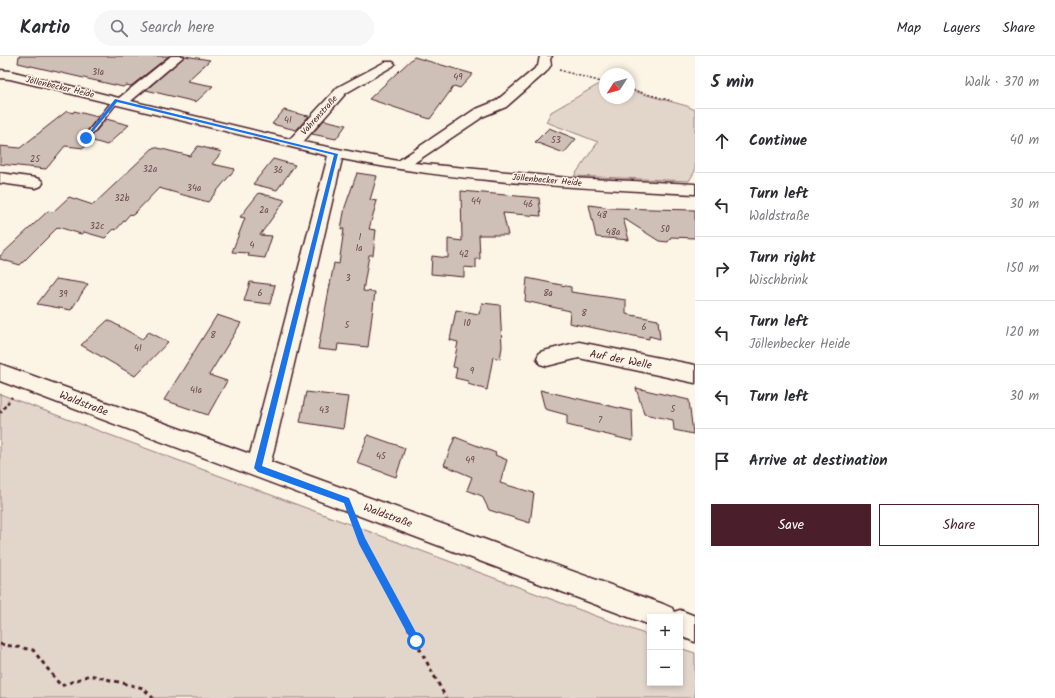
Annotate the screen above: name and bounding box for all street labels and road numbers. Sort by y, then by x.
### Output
street label: Jöllenbecker Heide [24,72,96,103]
street label: Vahrenstraße [297,92,342,139]
street label: Jöllenbecker Heide [511,170,582,191]
street label: Auf der Welle [588,345,653,375]
street label: Waldstraße [57,386,111,422]
street label: Waldstraße [361,499,415,533]

